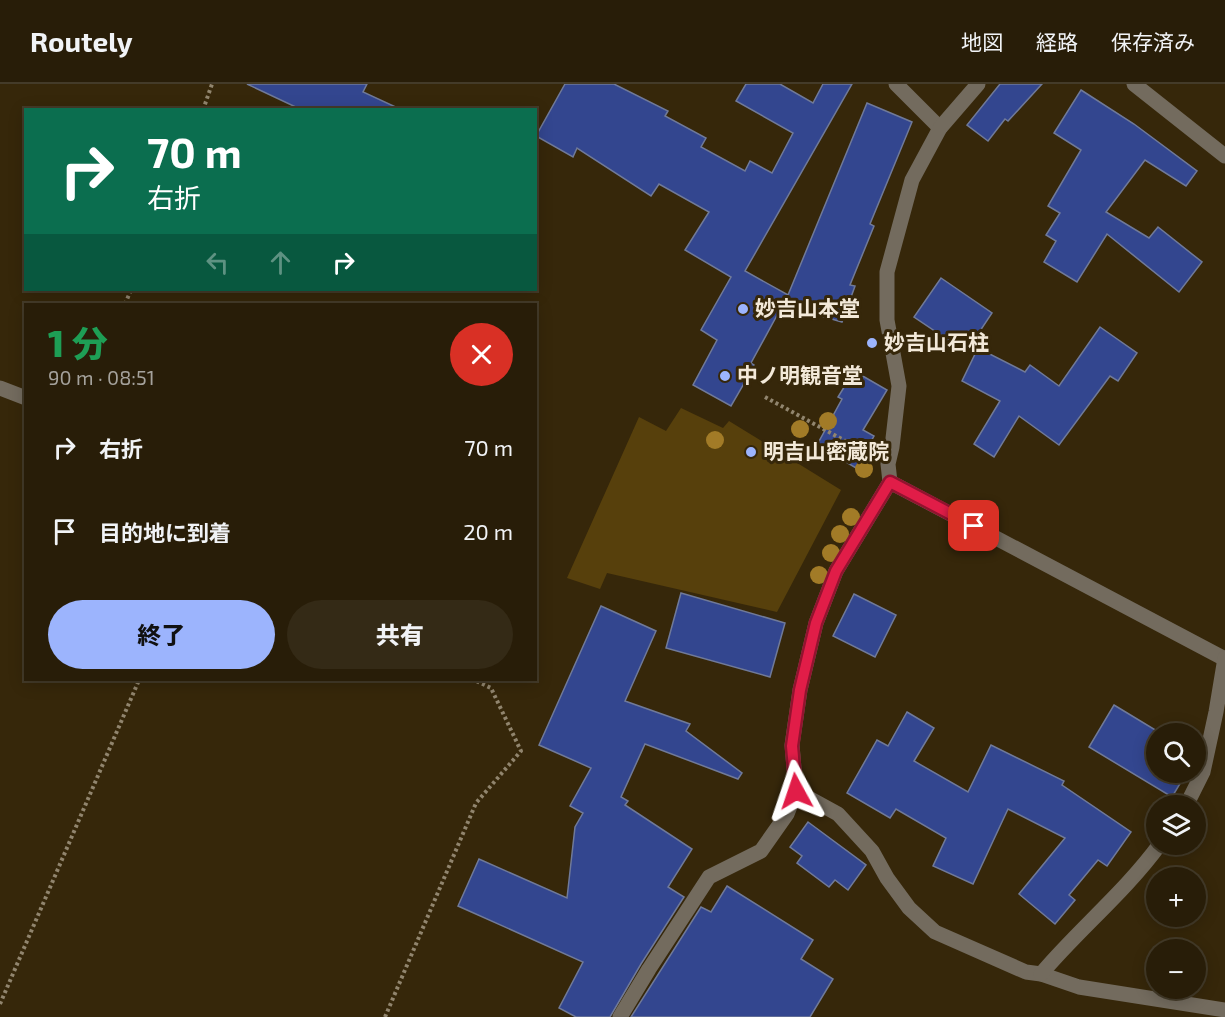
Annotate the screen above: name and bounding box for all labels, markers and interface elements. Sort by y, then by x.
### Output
text: Routely [30,24,133,58]
text: 地図 [961,29,1003,54]
text: 経路 [1036,29,1078,54]
text: 保存済み [1111,29,1195,54]
text: 70 m [147,126,242,176]
icon: right [48,132,126,210]
text: 右折 [147,181,201,213]
icon: left [201,246,234,279]
icon: ahead [264,246,297,279]
icon: right [327,246,360,279]
place label: 妙吉山本堂 [755,295,860,320]
marker: 妙吉山本堂 [736,302,750,316]
text: 1 分 [48,321,108,364]
button: close [450,323,513,386]
place label: 妙吉山石柱 [884,329,989,354]
marker: 妙吉山石柱 [865,336,879,350]
place label: 中ノ明観音堂 [737,362,863,387]
text: 90 m · 08:51 [48,365,155,389]
marker: 中ノ明観音堂 [718,369,732,383]
icon: right [48,431,81,464]
text: 70 m [464,434,513,460]
text: 右折 [99,435,143,461]
place label: 明吉山密蔵院 [763,438,889,463]
marker: 明吉山密蔵院 [744,445,758,459]
pin [948,500,999,551]
icon: arrive [957,509,990,542]
icon: arrive [48,515,81,548]
text: 20 m [463,518,513,544]
text: 目的地に到着 [99,519,231,545]
button: 終了 [48,600,275,669]
button: 共有 [287,600,513,669]
map controls [1146,723,1206,999]
button: search [1146,723,1206,783]
position arrow [764,759,828,823]
button: layers [1146,795,1206,855]
button: + [1146,867,1206,927]
button: − [1146,939,1206,999]

